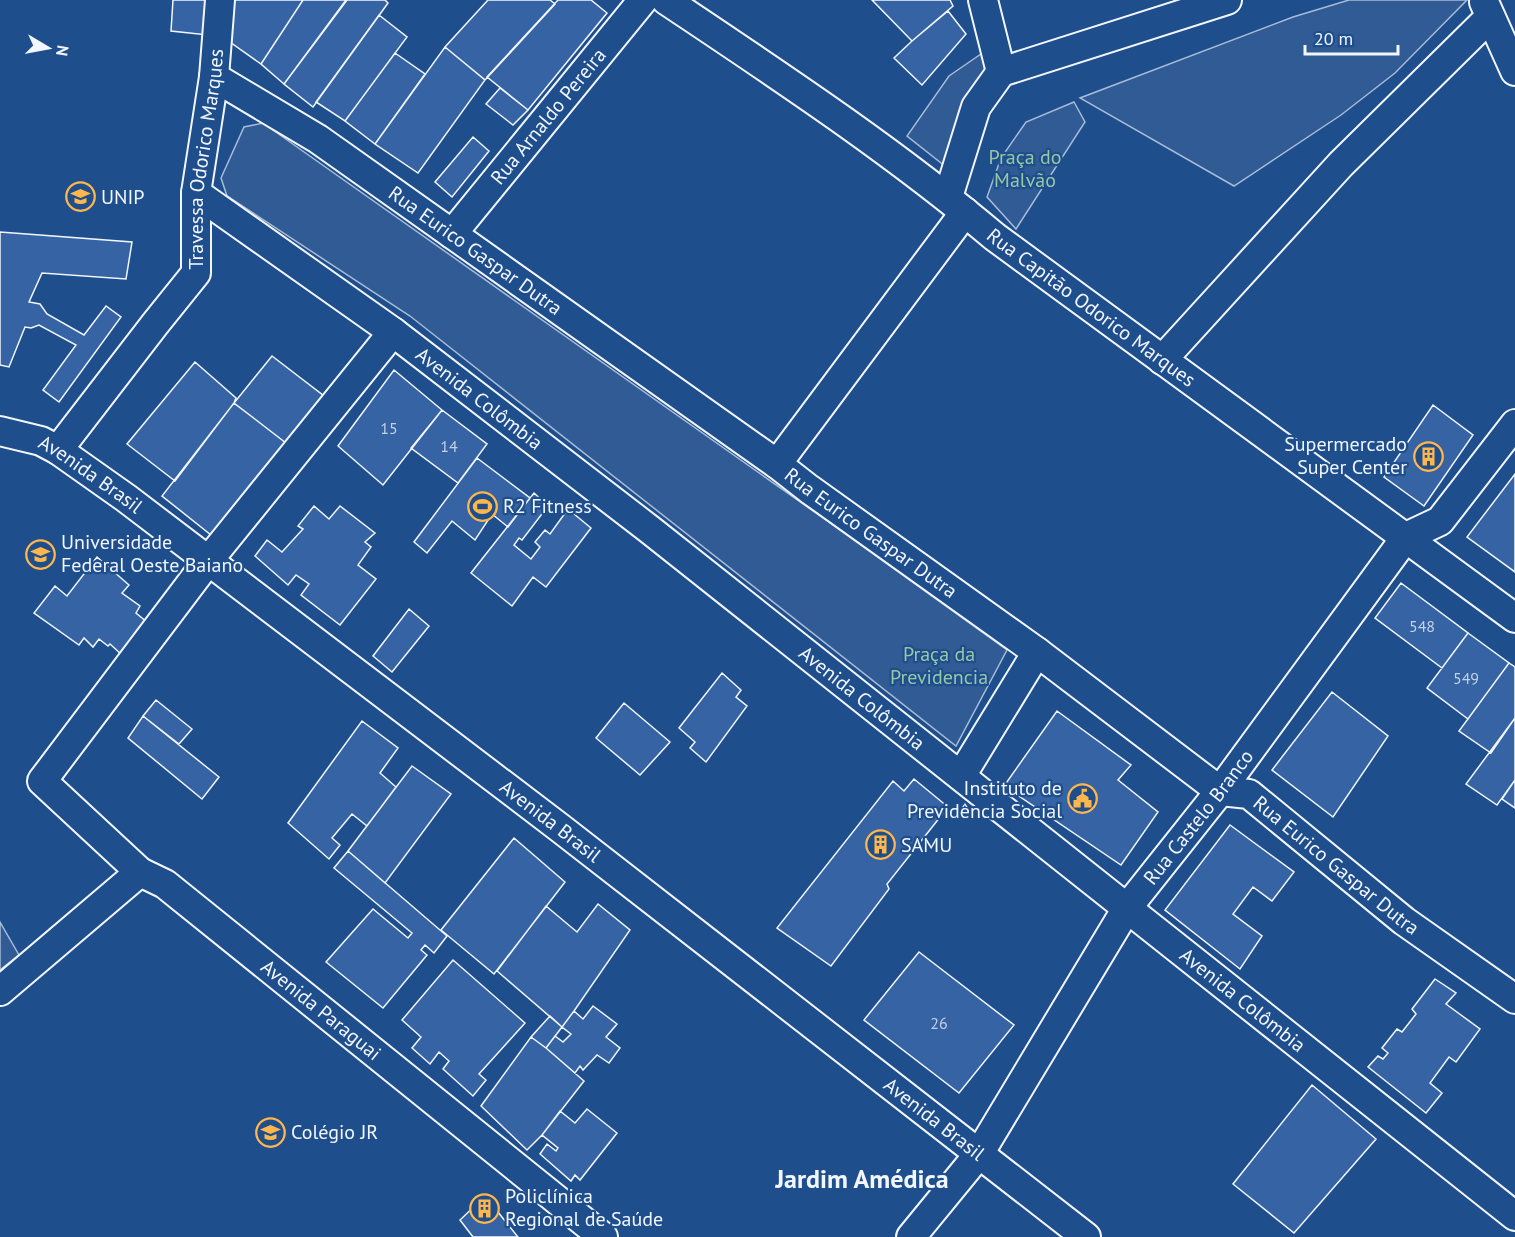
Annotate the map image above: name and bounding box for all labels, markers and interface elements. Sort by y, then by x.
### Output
north arrow [18,18,78,78]
scale bar [1305,18,1398,56]
text: 20 m [1314,27,1353,50]
street label: Rua Arnaldo Pereira [485,43,612,190]
text: N [52,44,74,58]
street label: Travessa Odorico Marques [183,48,229,270]
park label: Praça do Malvão [989,144,1061,193]
street label: Rua Eurico Gaspar Dutra [383,180,567,321]
school or university icon: UNIP [64,181,96,213]
place label: UNIP [101,184,145,210]
street label: Rua Capitão Odorico Marques [981,223,1201,393]
street label: Avenida Colômbia [411,341,548,455]
house number: 15 [380,418,398,438]
street label: Avenida Brasil [34,429,148,519]
place label: Supermercado Super Center [1284,431,1407,480]
house number: 14 [440,436,458,456]
building icon: Supermercado Super Center [1412,440,1444,472]
street label: Rua Eurico Gaspar Dutra [779,462,962,604]
sports icon: R2 Fitness [466,490,498,522]
place label: R2 Fitness [503,493,592,519]
place label: Universidade Federal Oeste Baiano [61,529,243,578]
school or university icon: Universidade Federal Oeste Baiano [24,538,56,570]
house number: 548 [1409,616,1435,636]
street label: Avenida Colômbia [794,640,930,756]
park label: Praça da Previdencia [890,641,988,690]
house number: 549 [1453,668,1479,688]
street label: Rua Castelo Branco [1138,744,1259,890]
street label: Avenida Brasil [495,774,606,868]
place label: Instituto de Previdência Social [907,775,1062,824]
public building icon: Instituto de Previdência Social [1067,783,1099,815]
street label: Rua Eurico Gaspar Dutra [1248,790,1424,941]
building icon: SAMU [864,829,896,861]
place label: SAMU [901,832,952,858]
street label: Avenida Colômbia [1175,942,1311,1058]
street label: Avenida Paraguai [256,954,386,1066]
house number: 26 [930,1013,948,1033]
street label: Avenida Brasil [879,1072,990,1167]
school or university icon: Colégio JR [254,1116,286,1148]
place label: Colégio JR [291,1119,378,1145]
district label: Jardim Amédica [774,1162,949,1195]
place label: Policlínica Regional de Saúde [505,1183,663,1232]
building icon: Policlínica Regional de Saúde [468,1192,500,1224]

